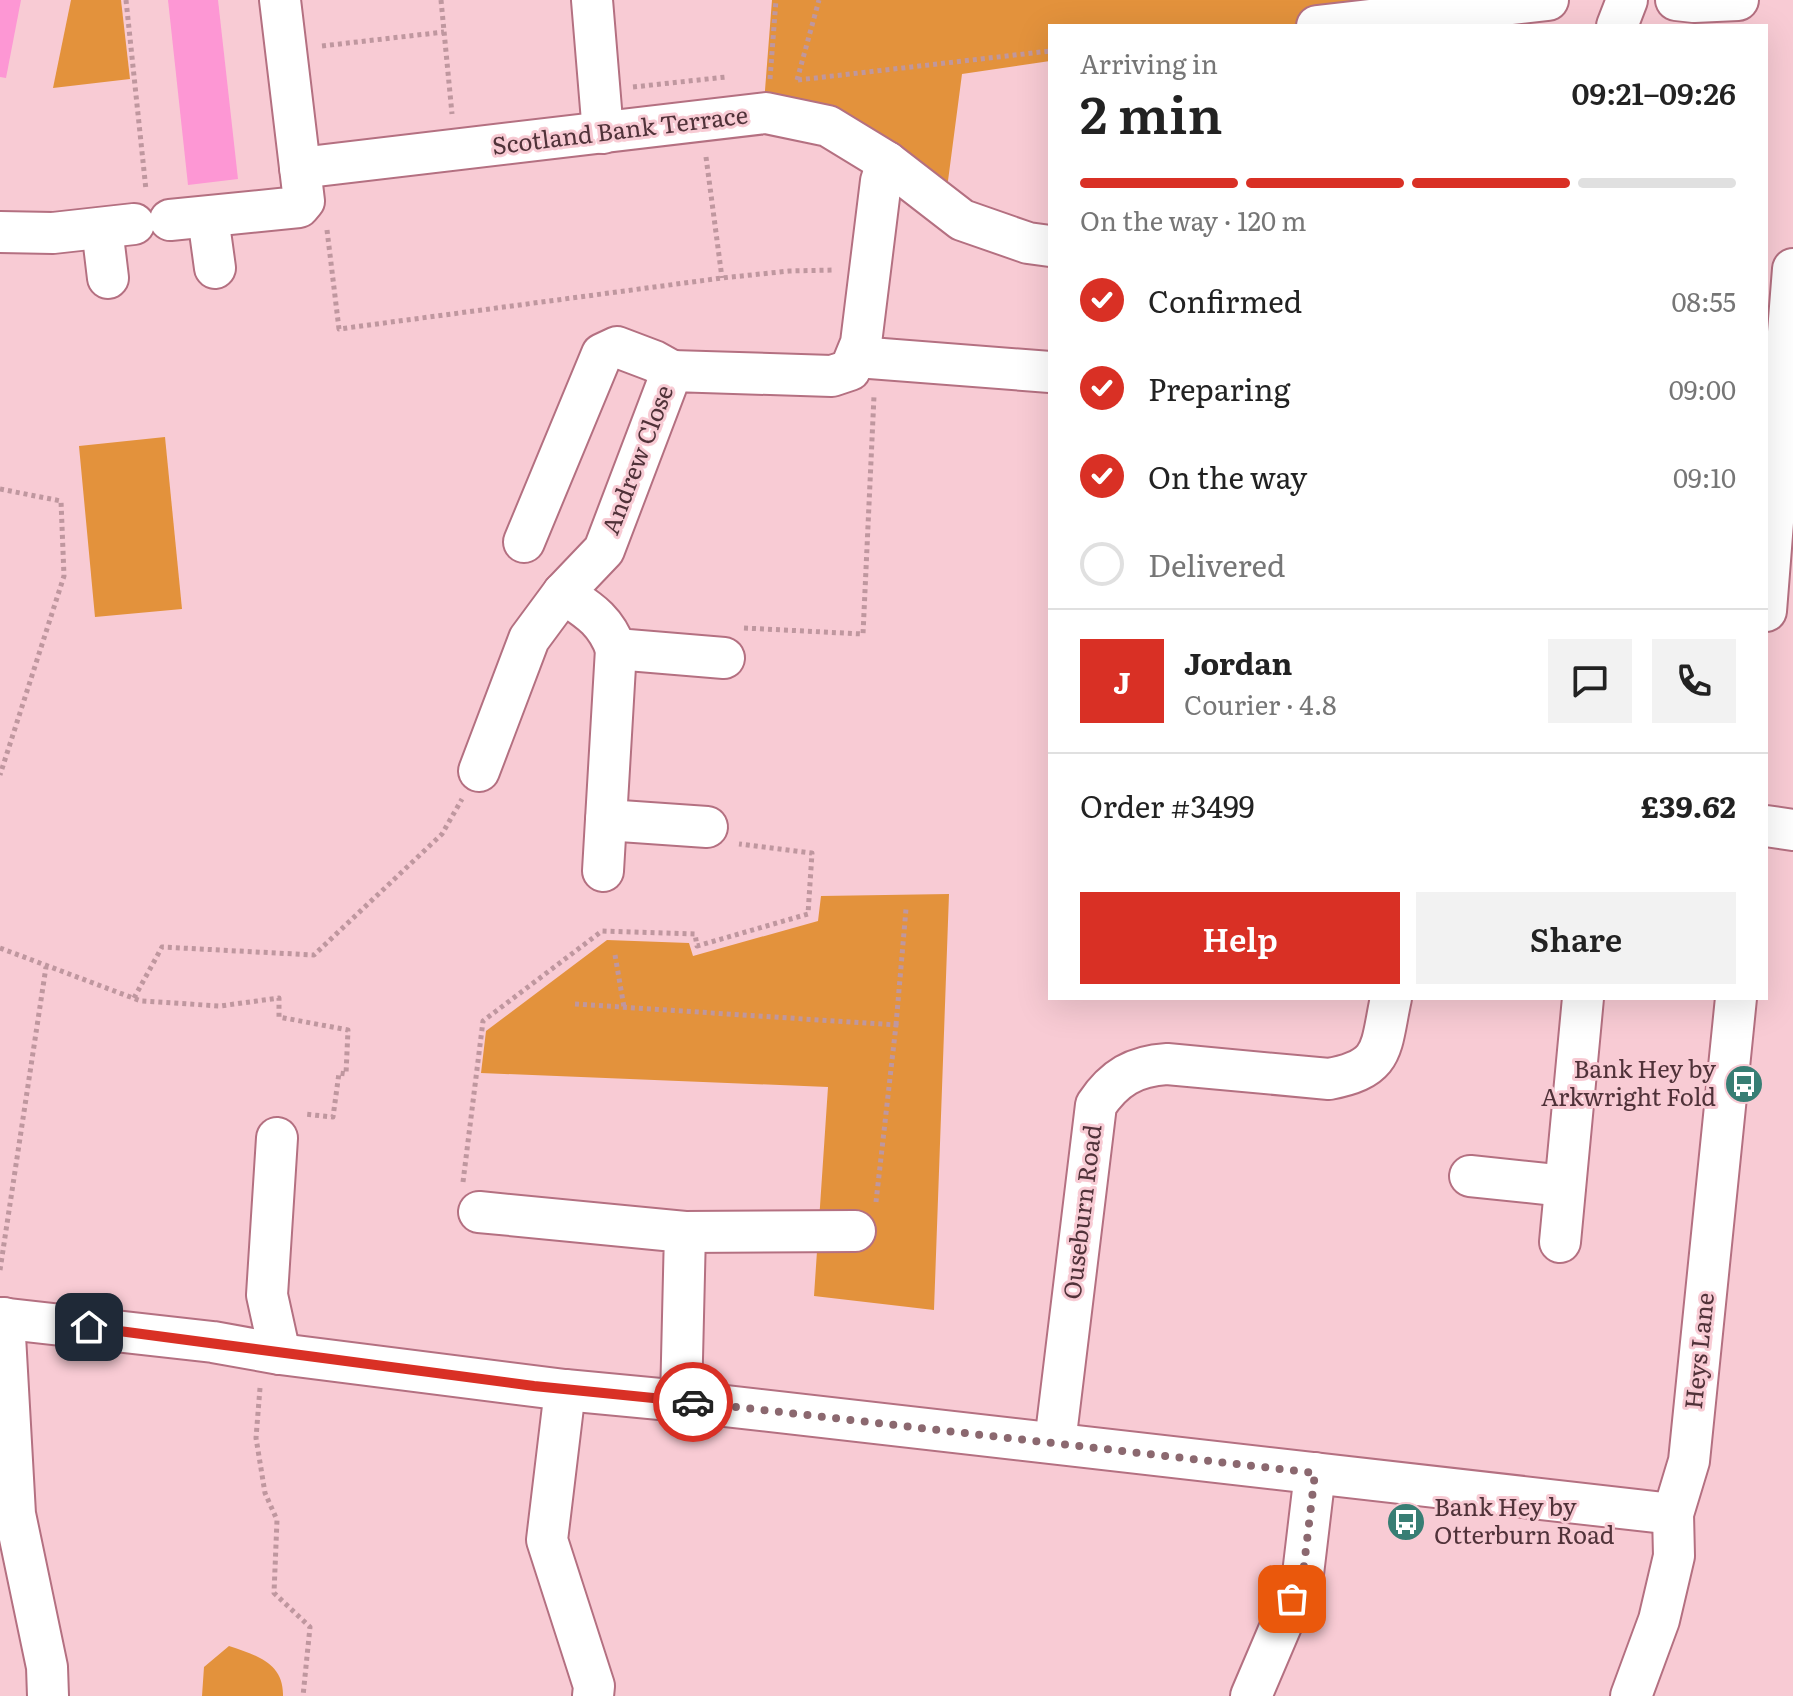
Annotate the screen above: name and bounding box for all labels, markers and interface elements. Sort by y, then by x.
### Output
text: Arriving in [1080,43,1218,82]
text: 09:21–09:26 [1572,70,1736,114]
text: 2 min [1080,73,1223,150]
street label: Scotland Bank Terrace [490,95,750,162]
text: On the way · 120 m [1080,200,1306,239]
icon: check [1080,278,1124,322]
text: Confirmed [1148,278,1302,322]
text: 08:55 [1672,281,1736,320]
icon: check [1080,366,1124,410]
text: Preparing [1148,366,1290,410]
text: 09:00 [1669,369,1736,408]
street label: Andrew Close [591,379,680,539]
icon: check [1080,454,1124,498]
text: On the way [1148,454,1307,498]
text: 09:10 [1673,457,1736,496]
text: Delivered [1148,542,1285,586]
button: chat [1548,639,1632,723]
button: phone [1652,639,1736,723]
text: Jordan [1184,640,1292,684]
text: J [1113,659,1131,703]
text: Courier · 4.8 [1184,684,1337,723]
text: Order #3499 [1080,783,1254,827]
text: £39.62 [1641,783,1736,827]
button: Help [1080,892,1400,984]
button: Share [1416,892,1736,984]
place label: Bank Hey by Arkwright Fold [1541,1050,1716,1113]
bus stop icon: Bank Hey by Arkwright Fold [1723,1063,1765,1105]
street label: Ouseburn Road [1052,1122,1109,1301]
street label: Heys Lane [1674,1291,1721,1411]
pin [55,1293,123,1361]
icon: home [67,1305,111,1349]
courier [653,1362,733,1442]
icon: car [671,1380,715,1424]
place label: Bank Hey by Otterburn Road [1434,1488,1615,1551]
bus stop icon: Bank Hey by Otterburn Road [1385,1501,1427,1543]
pin [1258,1565,1326,1633]
icon: bag [1270,1577,1314,1621]

